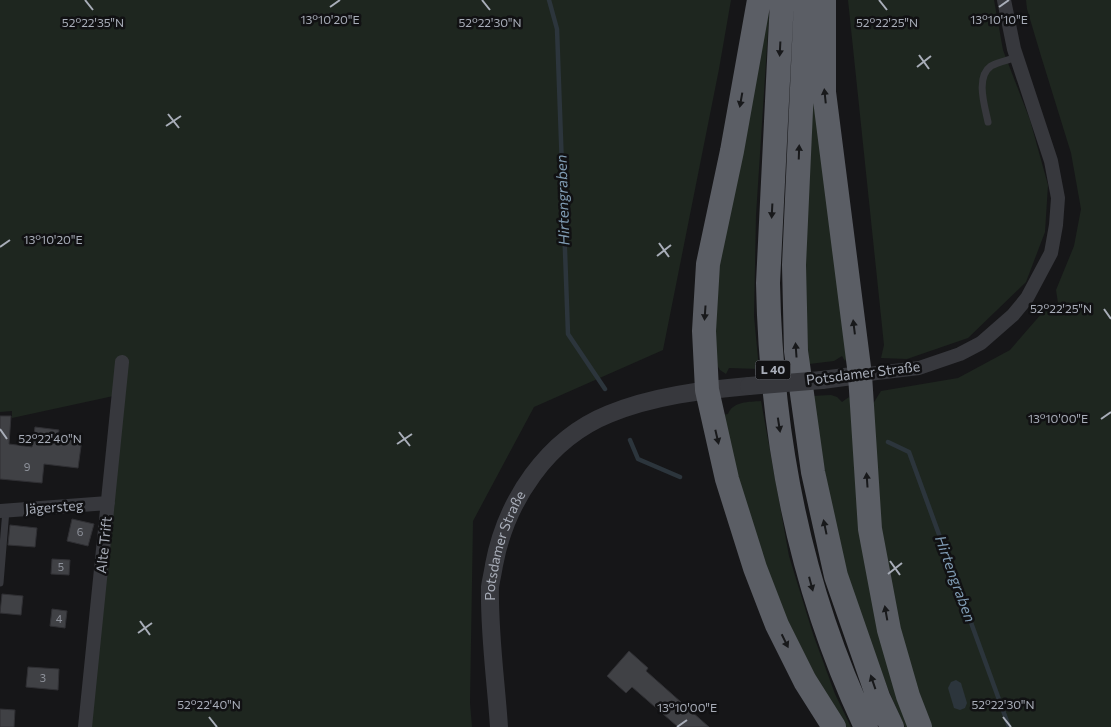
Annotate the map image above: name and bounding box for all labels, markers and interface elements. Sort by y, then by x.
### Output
text: 13°10'20"E [300,12,360,26]
text: 13°10'10"E [970,12,1028,26]
text: 52°22'35"N [62,15,124,29]
text: 52°22'30"N [458,15,522,29]
text: 52°22'25"N [856,15,918,29]
one-way arrow [775,41,783,57]
one-way arrow [821,88,829,104]
one-way arrow [737,92,745,108]
one-way arrow [796,144,804,160]
water label: Hirtengraben [551,154,573,246]
one-way arrow [767,203,775,219]
text: 13°10'20"E [23,232,83,246]
text: 52°22'25"N [1030,301,1092,315]
one-way arrow [701,305,709,321]
one-way arrow [850,319,858,335]
one-way arrow [792,341,800,357]
street label: Potsdamer Straße [805,357,921,388]
road number: L 40 [756,360,790,380]
text: 13°10'00"E [1028,411,1088,425]
one-way arrow [775,418,783,434]
one-way arrow [713,430,721,445]
text: 52°22'40"N [18,431,82,445]
house number: 9 [24,460,31,473]
one-way arrow [863,472,871,488]
street label: Potsdamer Straße [481,487,529,601]
street label: Jägersteg [24,496,84,517]
street label: Alte Trift [92,515,115,574]
one-way arrow [821,520,829,535]
house number: 6 [77,525,84,538]
water label: Hirtengraben [932,533,980,624]
house number: 5 [58,560,64,573]
one-way arrow [807,577,815,592]
one-way arrow [882,606,890,621]
house number: 4 [56,612,63,625]
one-way arrow [781,634,789,648]
house number: 3 [40,671,46,684]
one-way arrow [869,675,876,690]
text: 52°22'40"N [177,697,241,711]
text: 52°22'30"N [971,697,1035,711]
text: 13°10'00"E [657,700,717,714]

